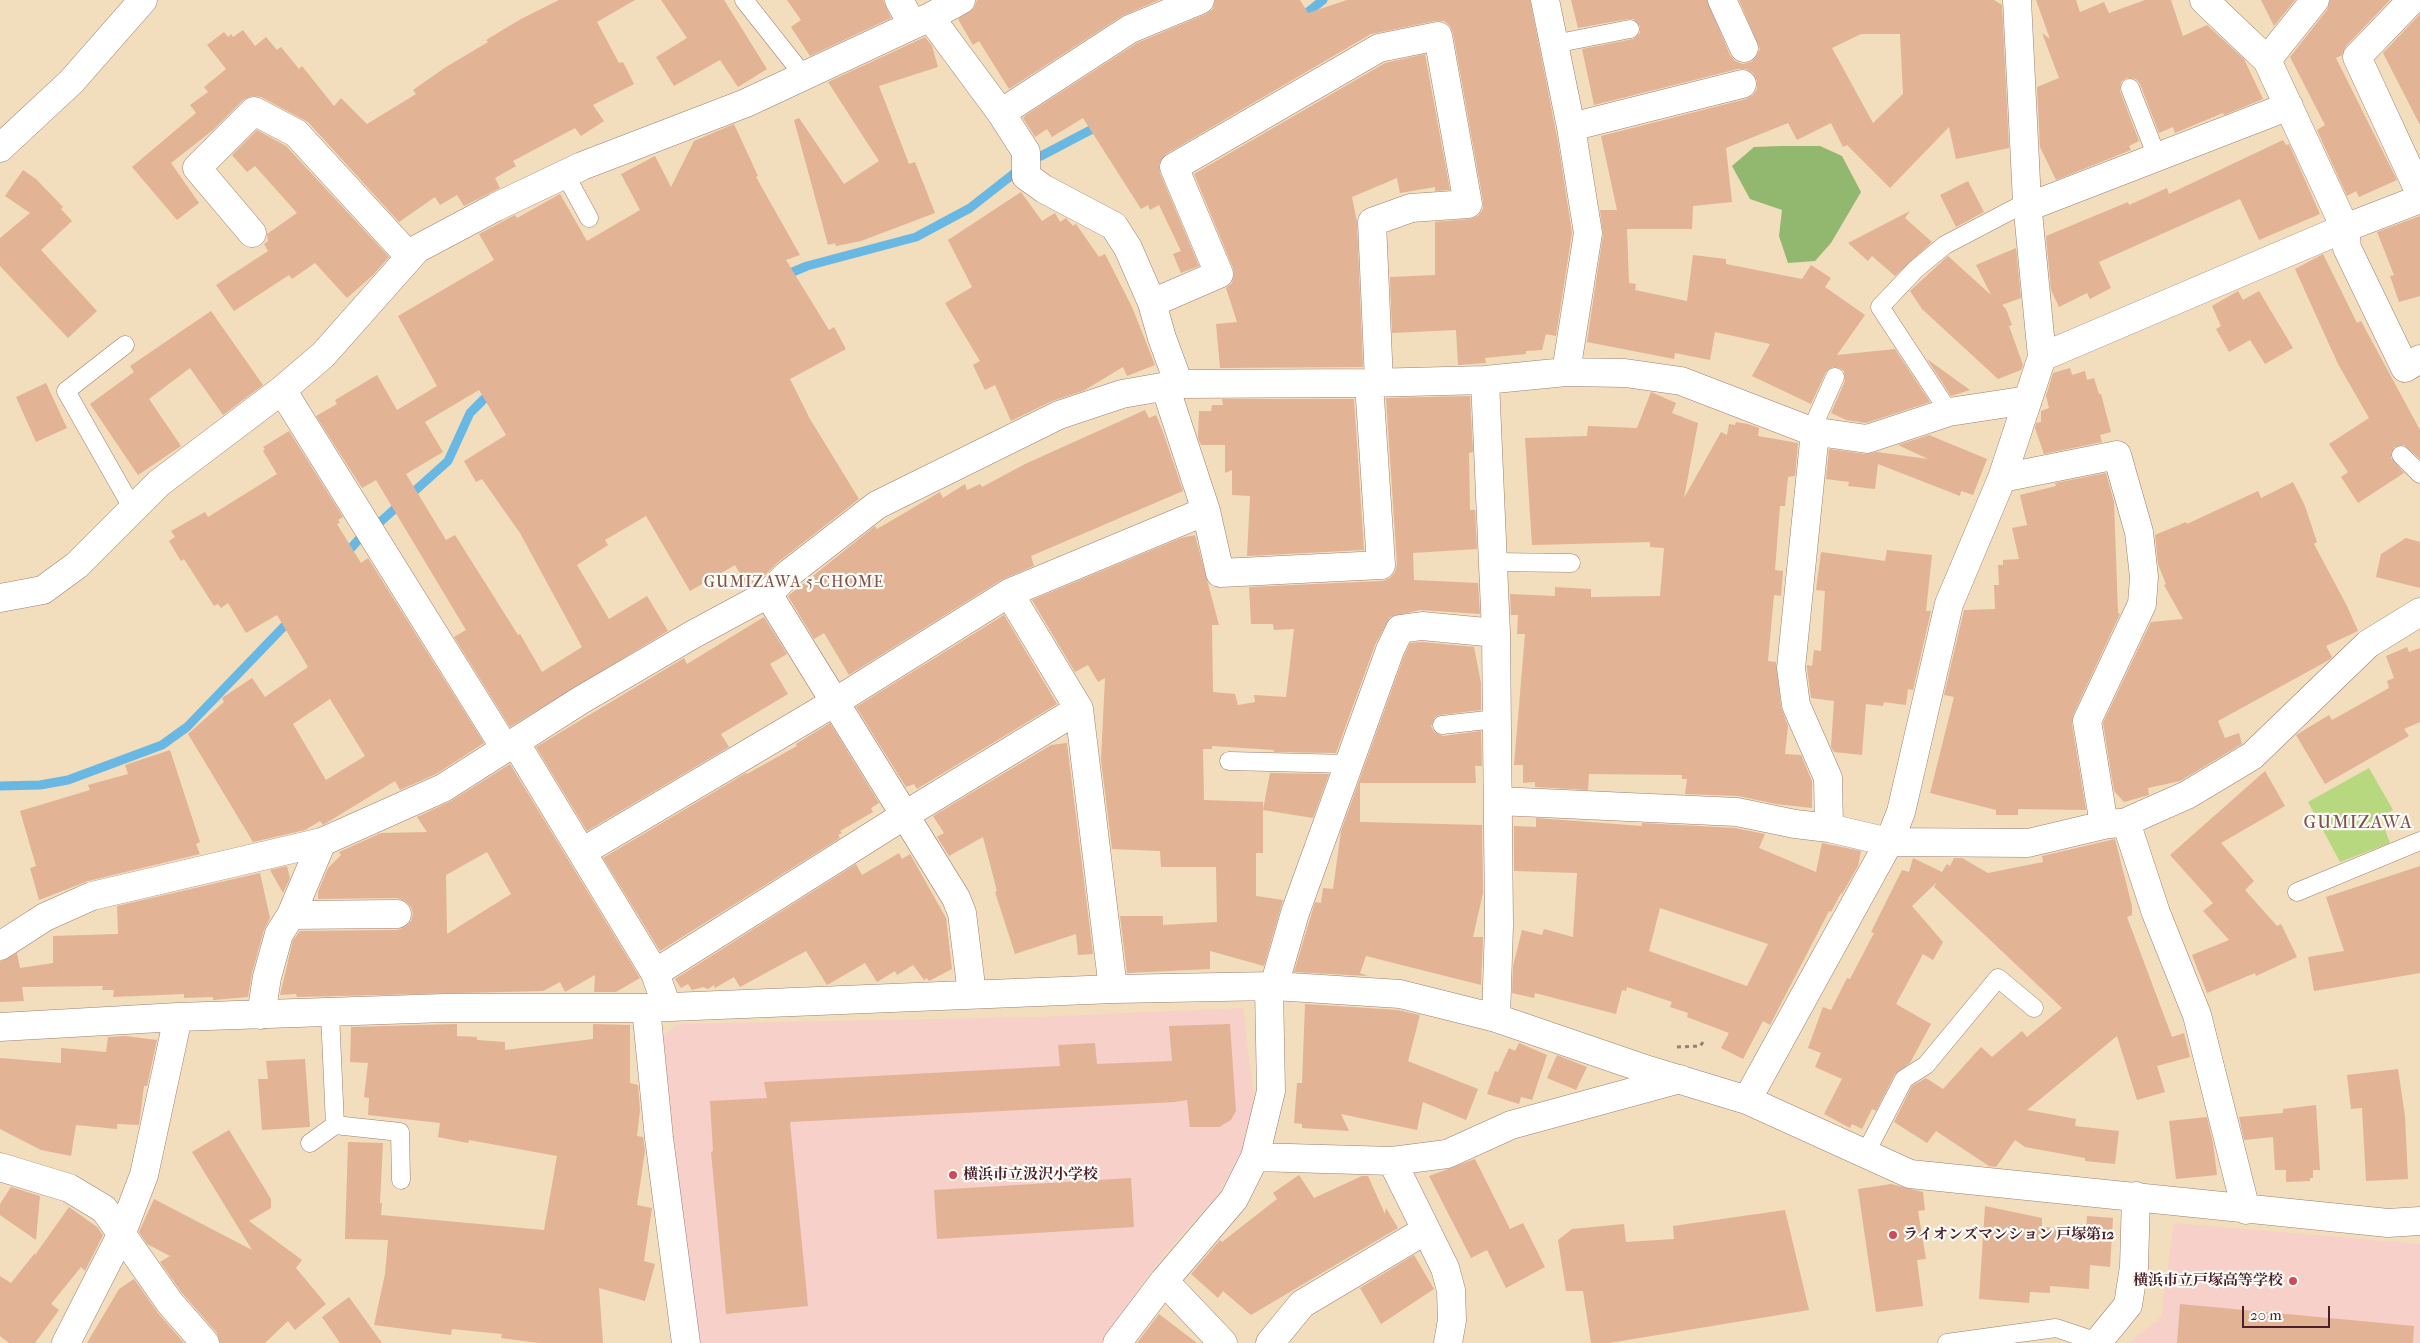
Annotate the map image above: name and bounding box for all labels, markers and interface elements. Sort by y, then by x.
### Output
district label: GUMIZAWA 5-CHOME [702,573,886,593]
district label: GUMIZAWA [2302,813,2414,835]
place label: 横浜市立汲沢小学校 [963,1166,1098,1184]
marker: 横浜市立汲沢小学校 [947,1169,959,1181]
place label: ライオンズマンション 戸塚第12 [1903,1226,2114,1244]
marker: ライオンズマンション 戸塚第12 [1887,1229,1899,1241]
place label: 横浜市立戸塚高等学校 [2133,1272,2283,1290]
marker: 横浜市立戸塚高等学校 [2287,1275,2299,1287]
scale bar [2245,1296,2332,1328]
text: 20 m [2250,1306,2282,1324]

